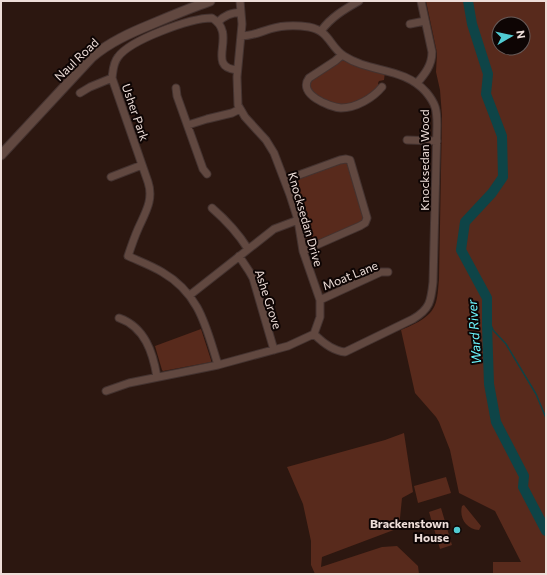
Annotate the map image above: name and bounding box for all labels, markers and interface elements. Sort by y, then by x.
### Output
north arrow [491,16,531,56]
text: N [514,29,528,39]
street label: Naul Road [51,35,101,83]
street label: Usher Park [120,82,152,143]
street label: Knocksedan Wood [417,109,431,211]
street label: Knocksedan Drive [286,170,326,268]
street label: Moat Lane [320,258,380,292]
street label: Ashe Grove [253,267,285,331]
water label: Ward River [464,298,484,365]
place label: Brackenstown House [370,516,449,544]
marker: Brackenstown House [452,525,462,535]

